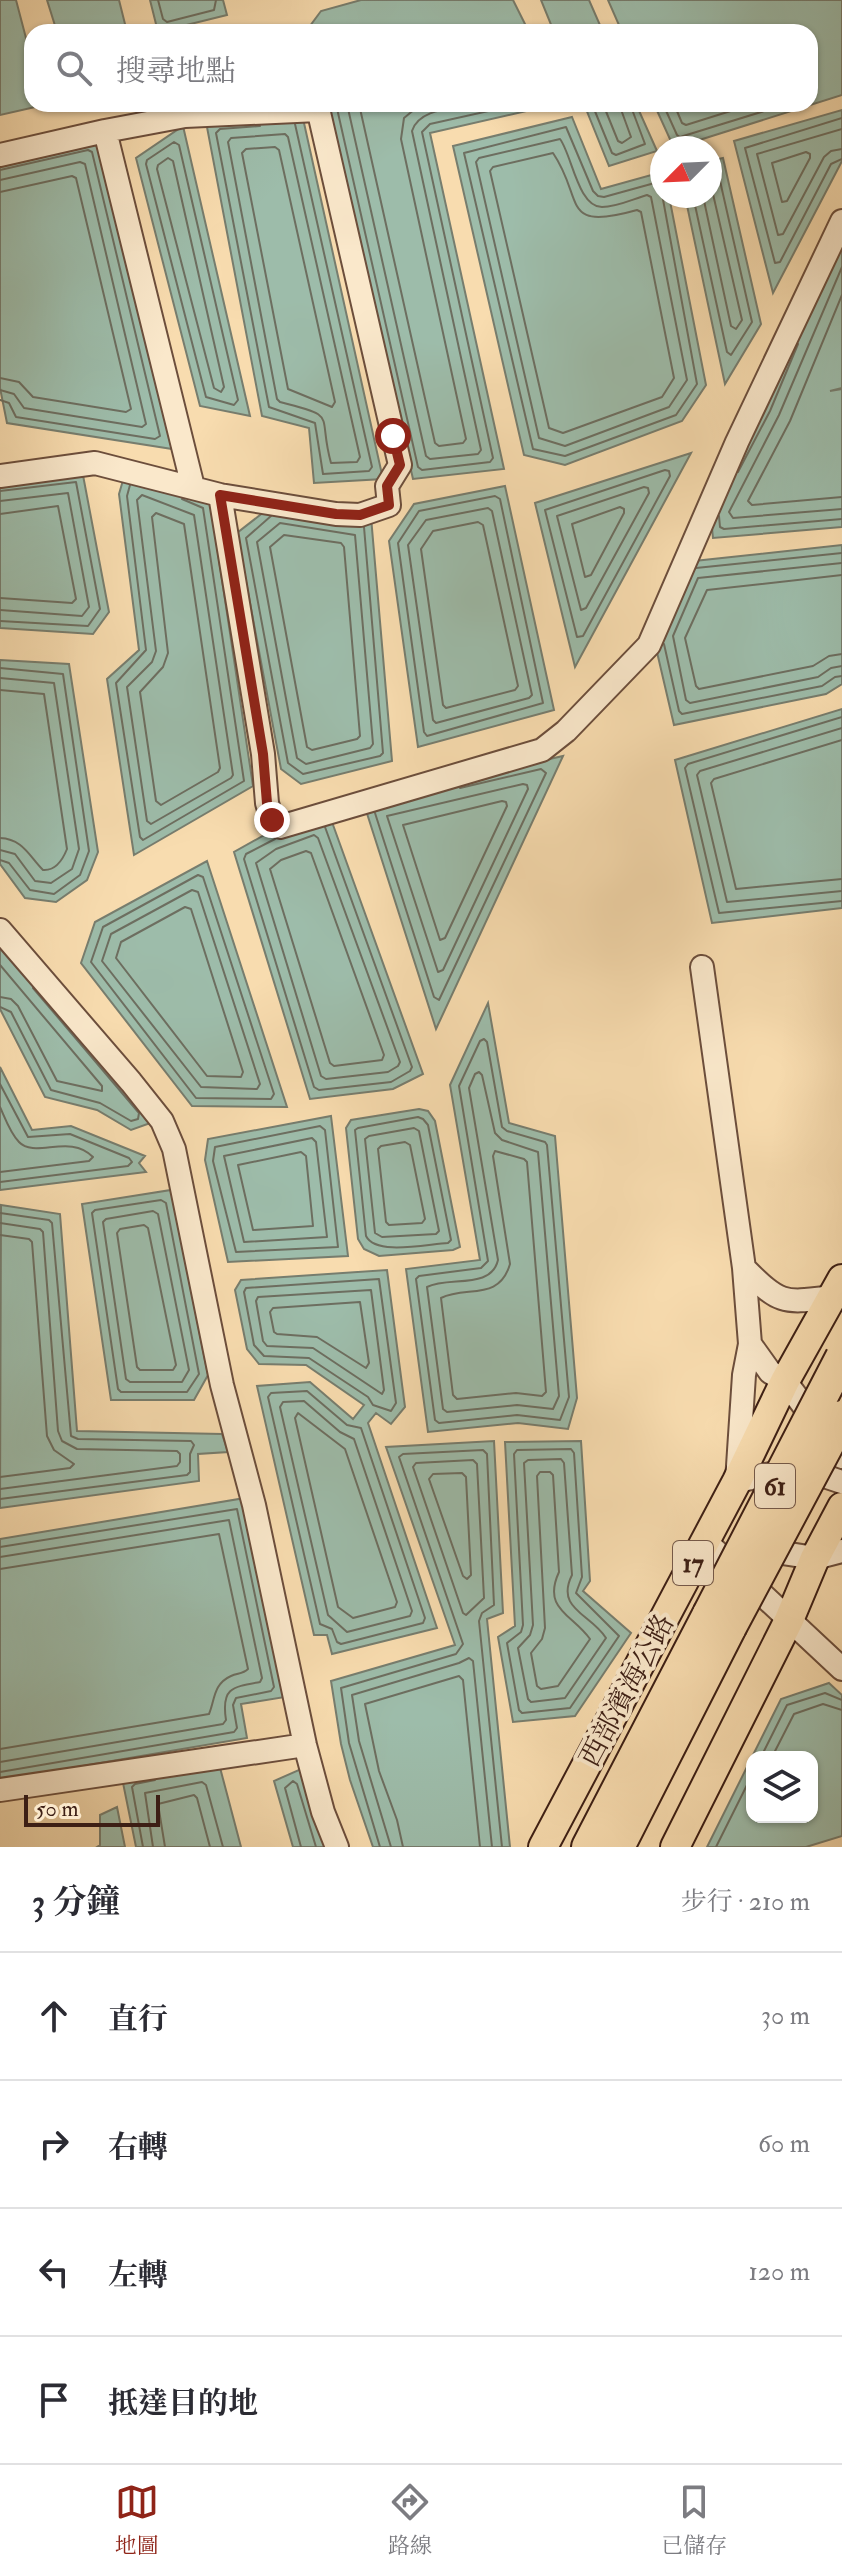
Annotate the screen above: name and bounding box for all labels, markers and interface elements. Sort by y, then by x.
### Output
search box [24,24,818,112]
icon: search [52,46,96,90]
text: 搜尋地點 [116,53,236,90]
north arrow [650,136,722,208]
route start [375,418,411,454]
route end [254,802,290,838]
road number: 61 [755,1464,795,1508]
road number: 17 [673,1541,713,1585]
street label: 西部濱海公路 [572,1608,682,1773]
map controls [746,1751,818,1823]
button: layers [746,1751,818,1823]
scale bar [24,1791,160,1827]
text: 50 m [36,1795,78,1823]
text: 3 分鐘 [32,1881,120,1924]
text: 步行 · 210 m [681,1886,810,1918]
icon: ahead [32,1994,76,2038]
text: 30 m [761,2000,810,2032]
text: 直行 [108,2001,168,2038]
icon: right [32,2122,76,2166]
text: 60 m [758,2128,810,2160]
text: 右轉 [108,2129,168,2166]
icon: left [32,2250,76,2294]
text: 120 m [749,2256,810,2288]
text: 左轉 [108,2257,168,2294]
icon: arrive [32,2378,76,2422]
text: 抵達目的地 [108,2385,258,2422]
tab: 地圖 [115,2480,159,2560]
tab: 路線 [388,2480,432,2560]
tab: 已儲存 [661,2480,727,2560]

